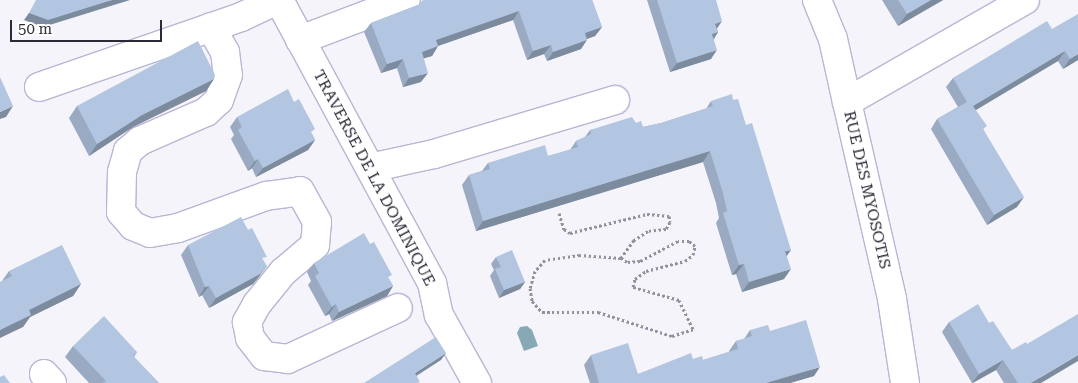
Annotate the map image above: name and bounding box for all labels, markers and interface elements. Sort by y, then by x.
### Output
scale bar [12,10,165,42]
text: 50 m [18,20,52,38]
street label: TRAVERSE DE LA DOMINIQUE [309,67,439,289]
street label: RUE DES MYOSOTIS [839,109,895,271]

